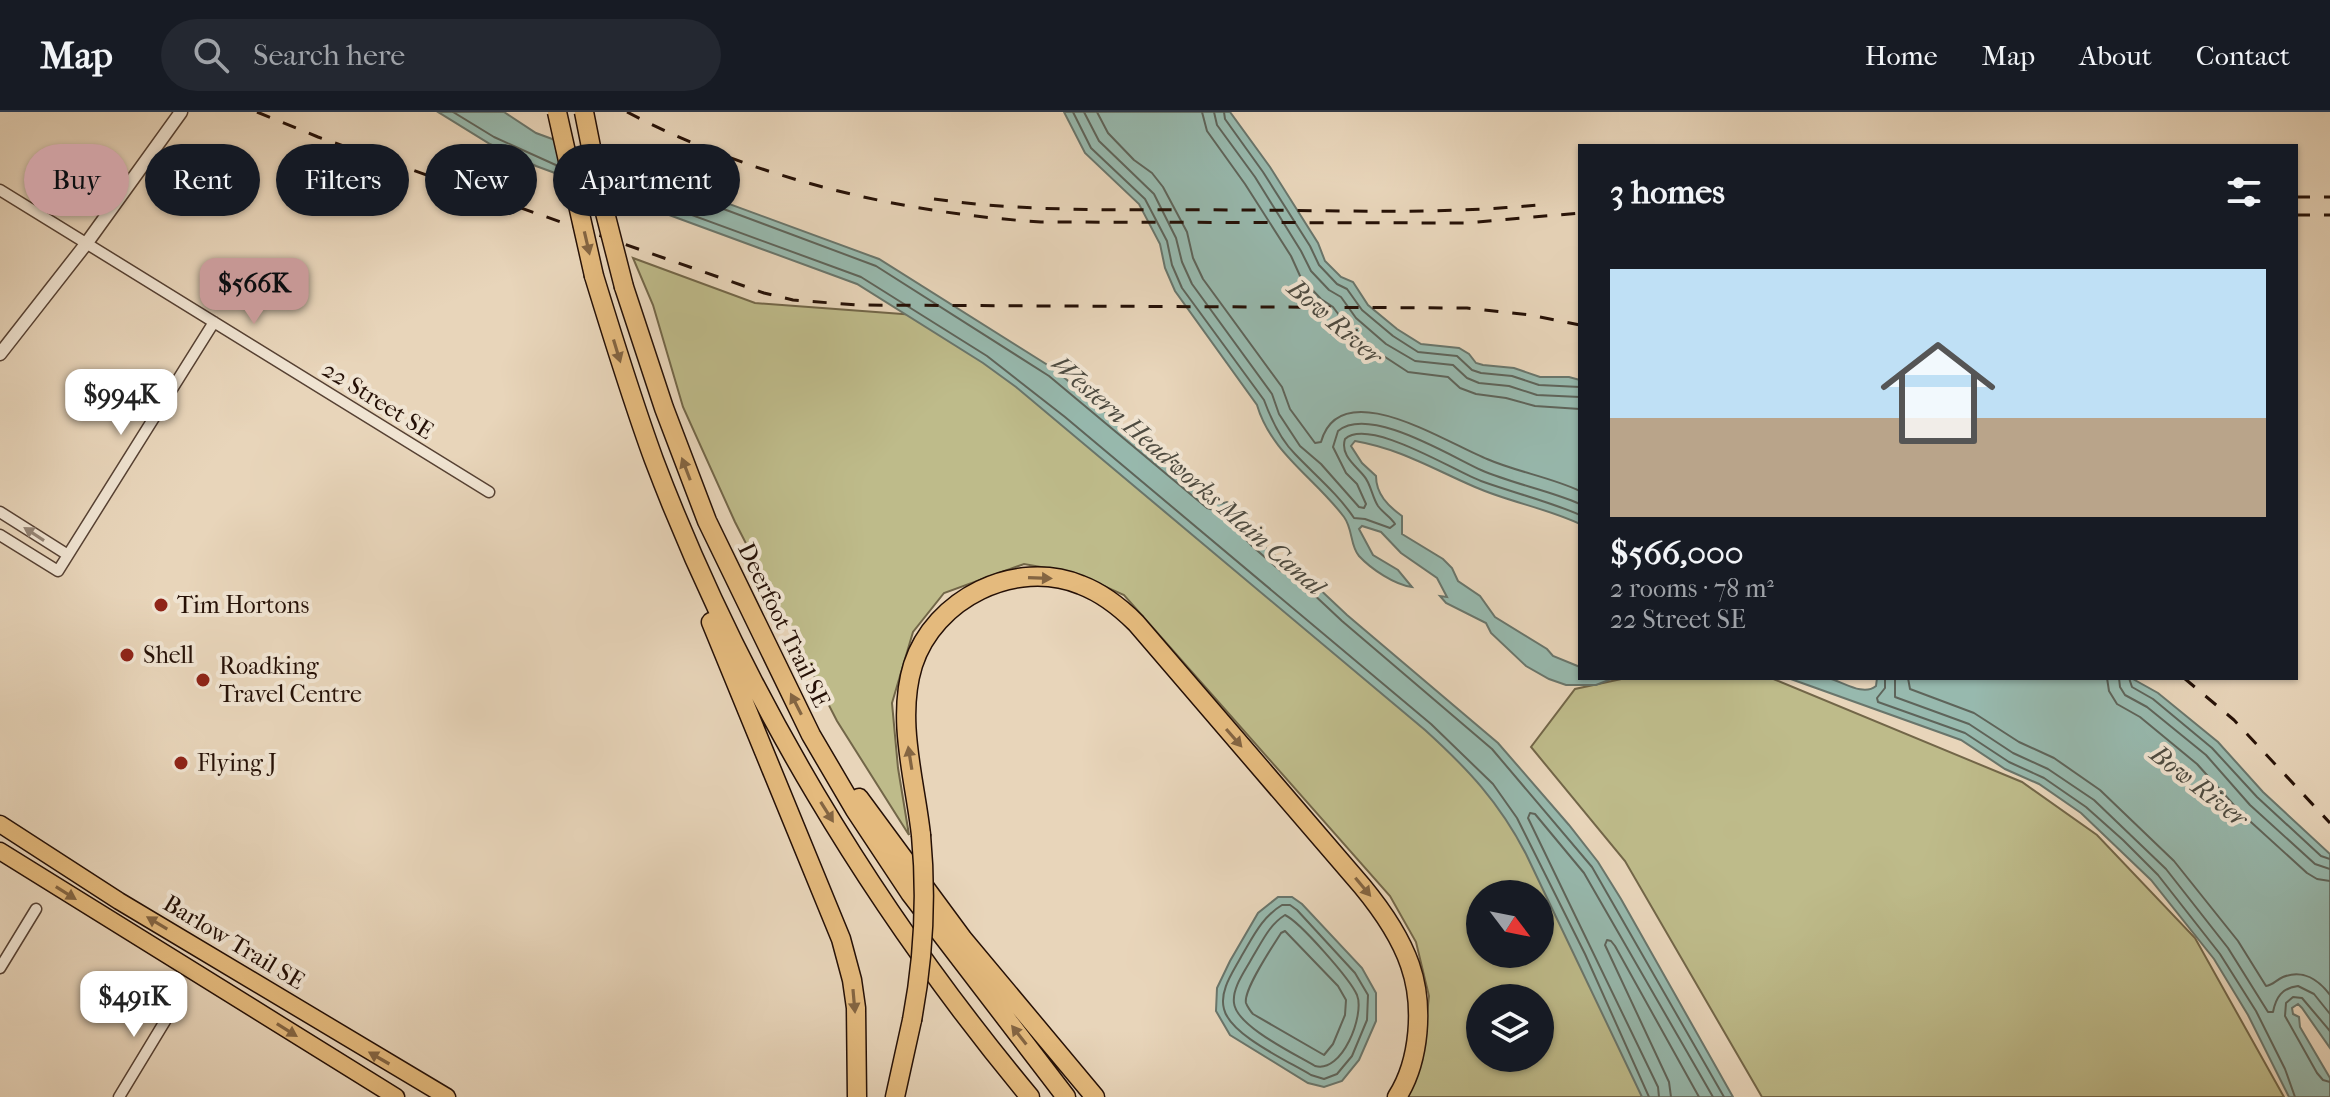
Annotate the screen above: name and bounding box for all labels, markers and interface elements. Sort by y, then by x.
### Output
search box [161,19,721,91]
text: Map [40,33,113,78]
icon: search [189,33,233,77]
text: Search here [253,38,405,73]
text: Home [1865,39,1938,72]
text: Map [1982,39,2035,72]
text: About [2079,39,2152,72]
text: Contact [2196,39,2290,72]
chip: Buy [24,144,129,216]
chip: Rent [145,144,260,216]
chip: Filters [276,144,409,216]
chip: New [425,144,537,216]
chip: Apartment [553,144,740,216]
icon: filters [2222,170,2266,214]
text: 3 homes [1610,172,1725,212]
one-way arrow [581,230,594,255]
pin: $566K [198,258,310,326]
text: $566K [218,268,290,299]
water label: Bow River [1280,271,1390,373]
icon: home [1866,321,2010,465]
one-way arrow [611,339,624,363]
water label: Western Headworks Main Canal [1045,348,1333,604]
street label: 22 Street SE [317,355,439,445]
pin: $994K [65,369,177,437]
text: $994K [83,379,159,410]
one-way arrow [679,456,692,480]
one-way arrow [23,526,44,541]
text: $566,000 [1610,533,1744,573]
street label: Deerfoot Trail SE [732,538,836,712]
one-way arrow [1028,572,1053,585]
text: 2 rooms · 78 m² [1610,573,1774,604]
place label: Tim Hortons [177,591,309,619]
marker: Tim Hortons [152,596,170,614]
text: 22 Street SE [1610,604,1746,635]
place label: Shell [143,641,194,669]
marker: Shell [118,646,136,664]
place label: Roadking Travel Centre [219,652,362,708]
marker: Roadking Travel Centre [194,671,212,689]
one-way arrow [789,693,803,716]
one-way arrow [1225,727,1242,747]
water label: Bow River [2143,737,2256,835]
one-way arrow [903,745,916,770]
place label: Flying J [197,749,277,777]
marker: Flying J [172,754,190,772]
one-way arrow [820,801,834,823]
one-way arrow [1354,877,1371,897]
north arrow [1466,880,1554,968]
map controls [1466,880,1554,1072]
one-way arrow [55,886,77,900]
street label: Barlow Trail SE [158,889,310,995]
one-way arrow [146,916,168,930]
pin: $491K [78,971,190,1039]
text: $491K [98,981,170,1012]
button: layers [1466,984,1554,1072]
one-way arrow [848,989,861,1014]
one-way arrow [276,1022,298,1036]
one-way arrow [1011,1025,1027,1045]
one-way arrow [368,1051,390,1065]

